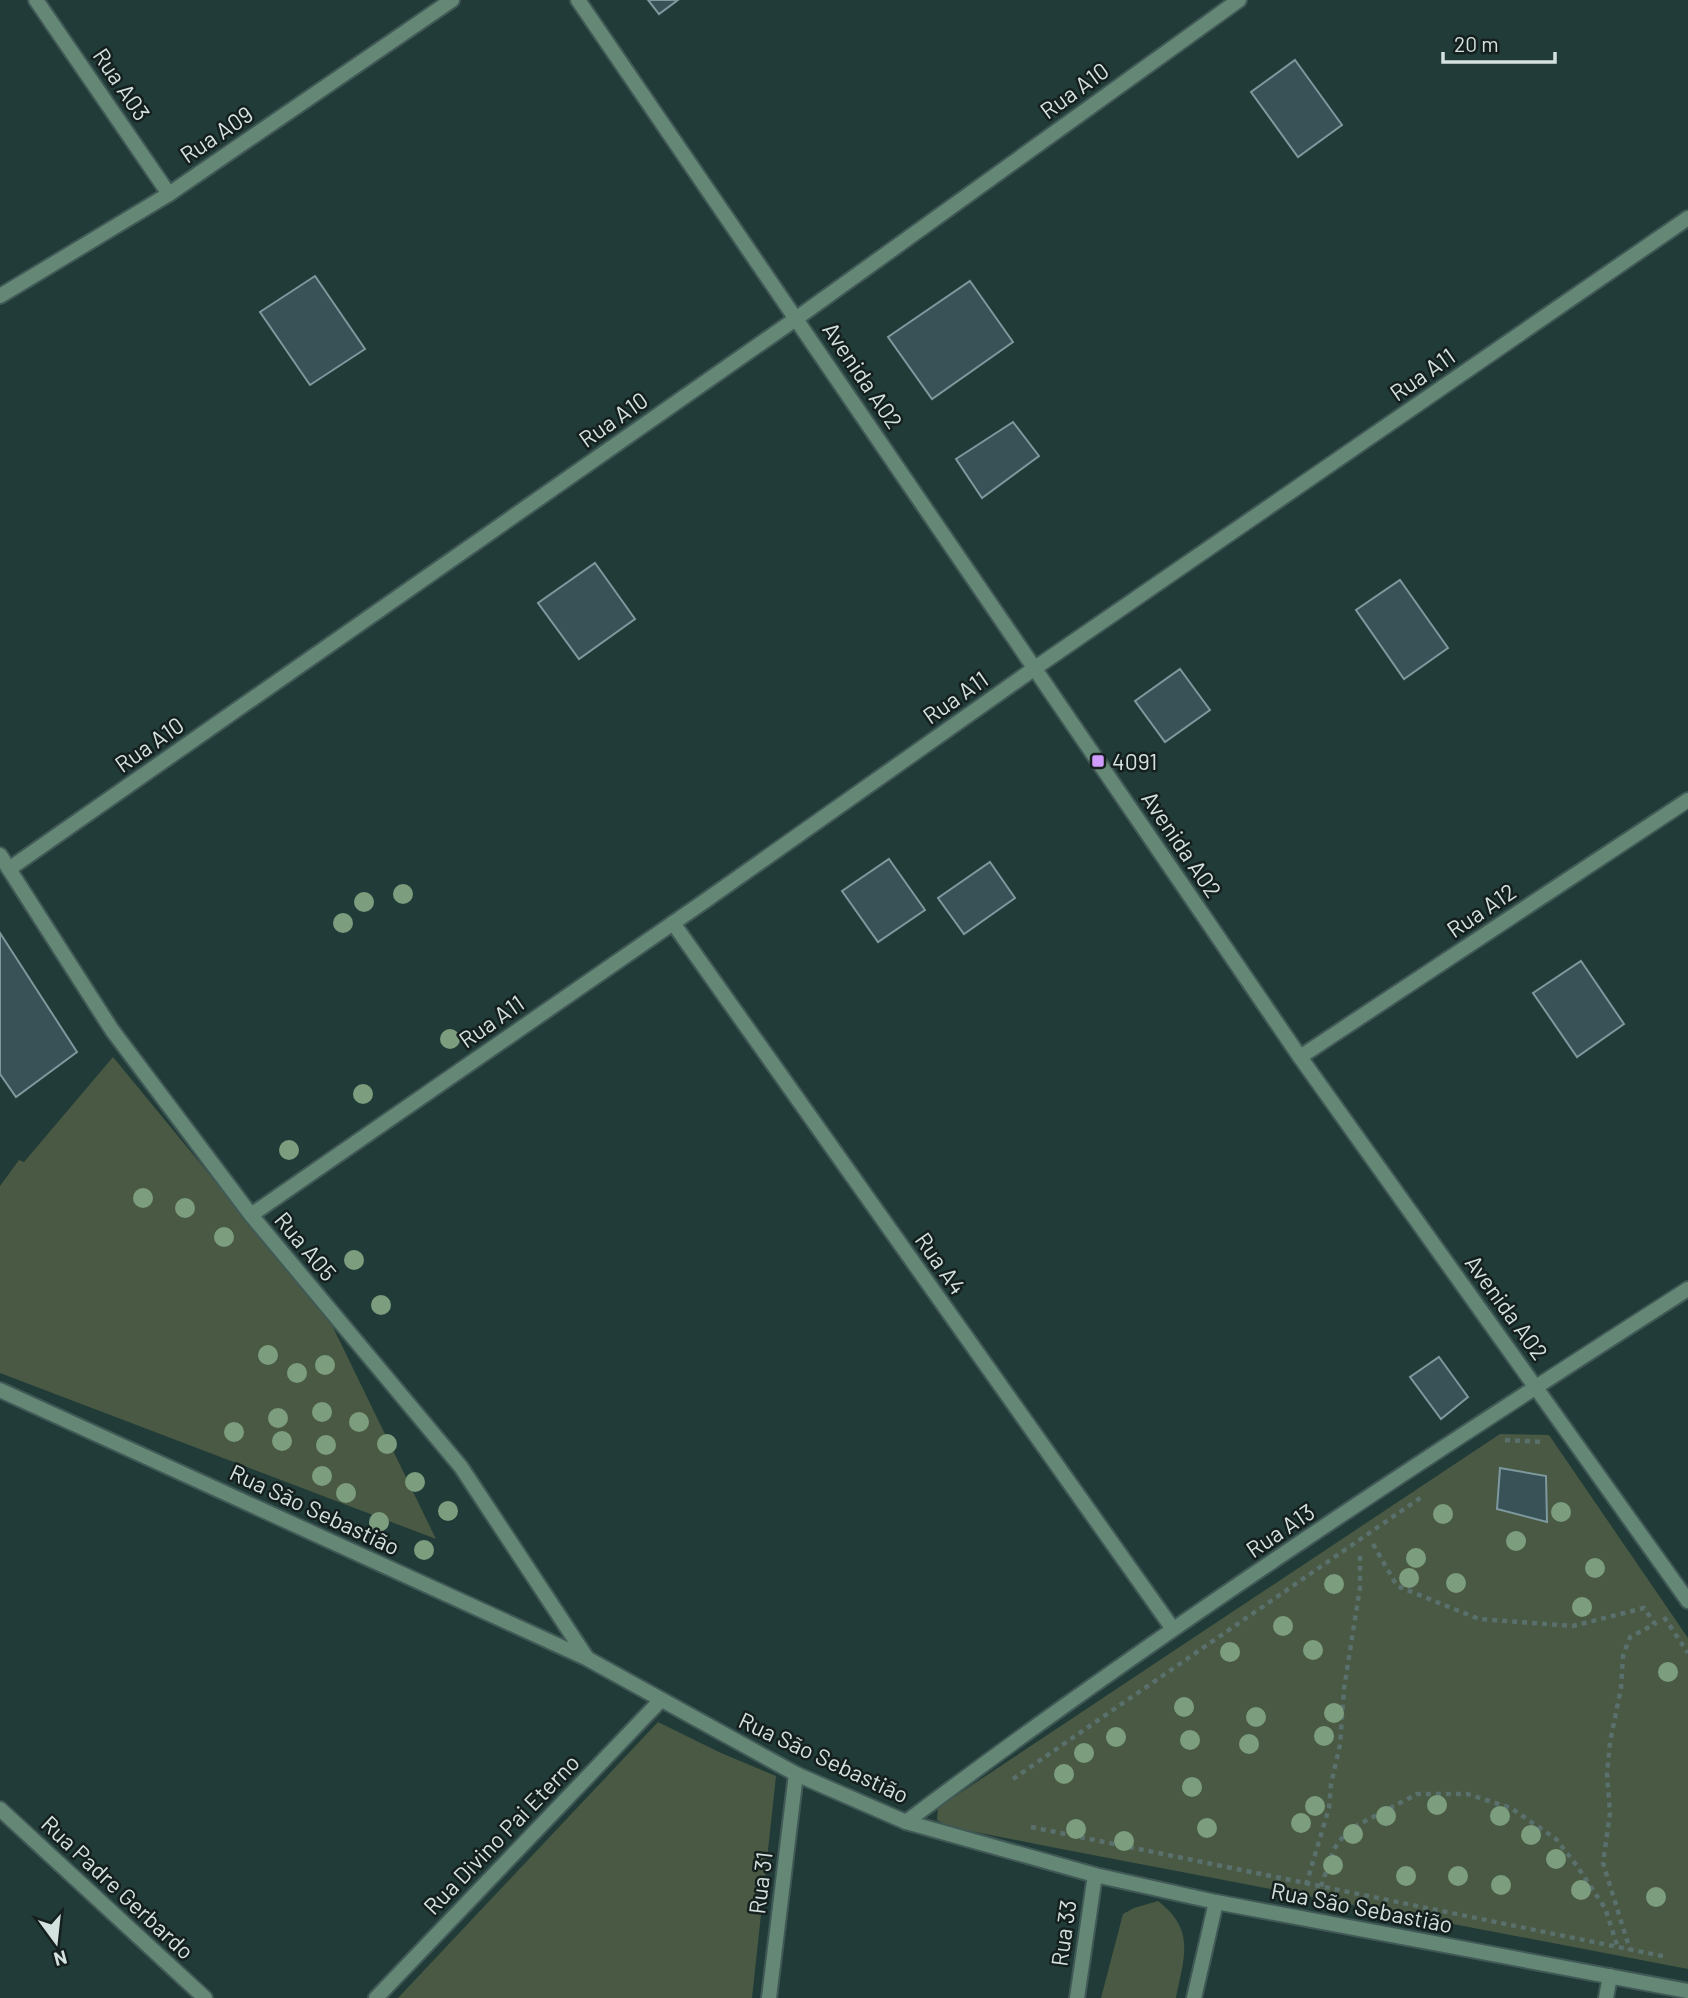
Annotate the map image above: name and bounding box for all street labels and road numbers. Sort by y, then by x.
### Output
street label: Rua A03 [88,42,156,126]
street label: Rua A10 [1034,56,1114,124]
street label: Rua A09 [174,100,258,168]
street label: Avenida A02 [817,316,909,434]
street label: Rua A11 [1384,342,1460,406]
street label: Rua A10 [573,385,653,453]
street label: Rua A11 [917,665,993,729]
street label: Rua A10 [109,710,189,778]
street label: Avenida A02 [1136,785,1228,903]
street label: Rua A12 [1441,877,1521,943]
street label: Rua A11 [453,989,529,1053]
street label: Rua A05 [269,1206,343,1286]
street label: Rua A4 [910,1227,972,1299]
street label: Avenida A02 [1460,1249,1554,1365]
street label: Rua São Sebastião [226,1457,404,1561]
street label: Rua A13 [1240,1497,1320,1563]
street label: Rua São Sebastião [735,1705,913,1809]
street label: Rua Divino Pai Eterno [417,1748,585,1920]
street label: Rua Padre Gerbardo [36,1809,200,1965]
street label: Rua 31 [742,1850,778,1916]
street label: Rua São Sebastião [1269,1876,1455,1938]
street label: Rua 33 [1045,1898,1081,1968]

